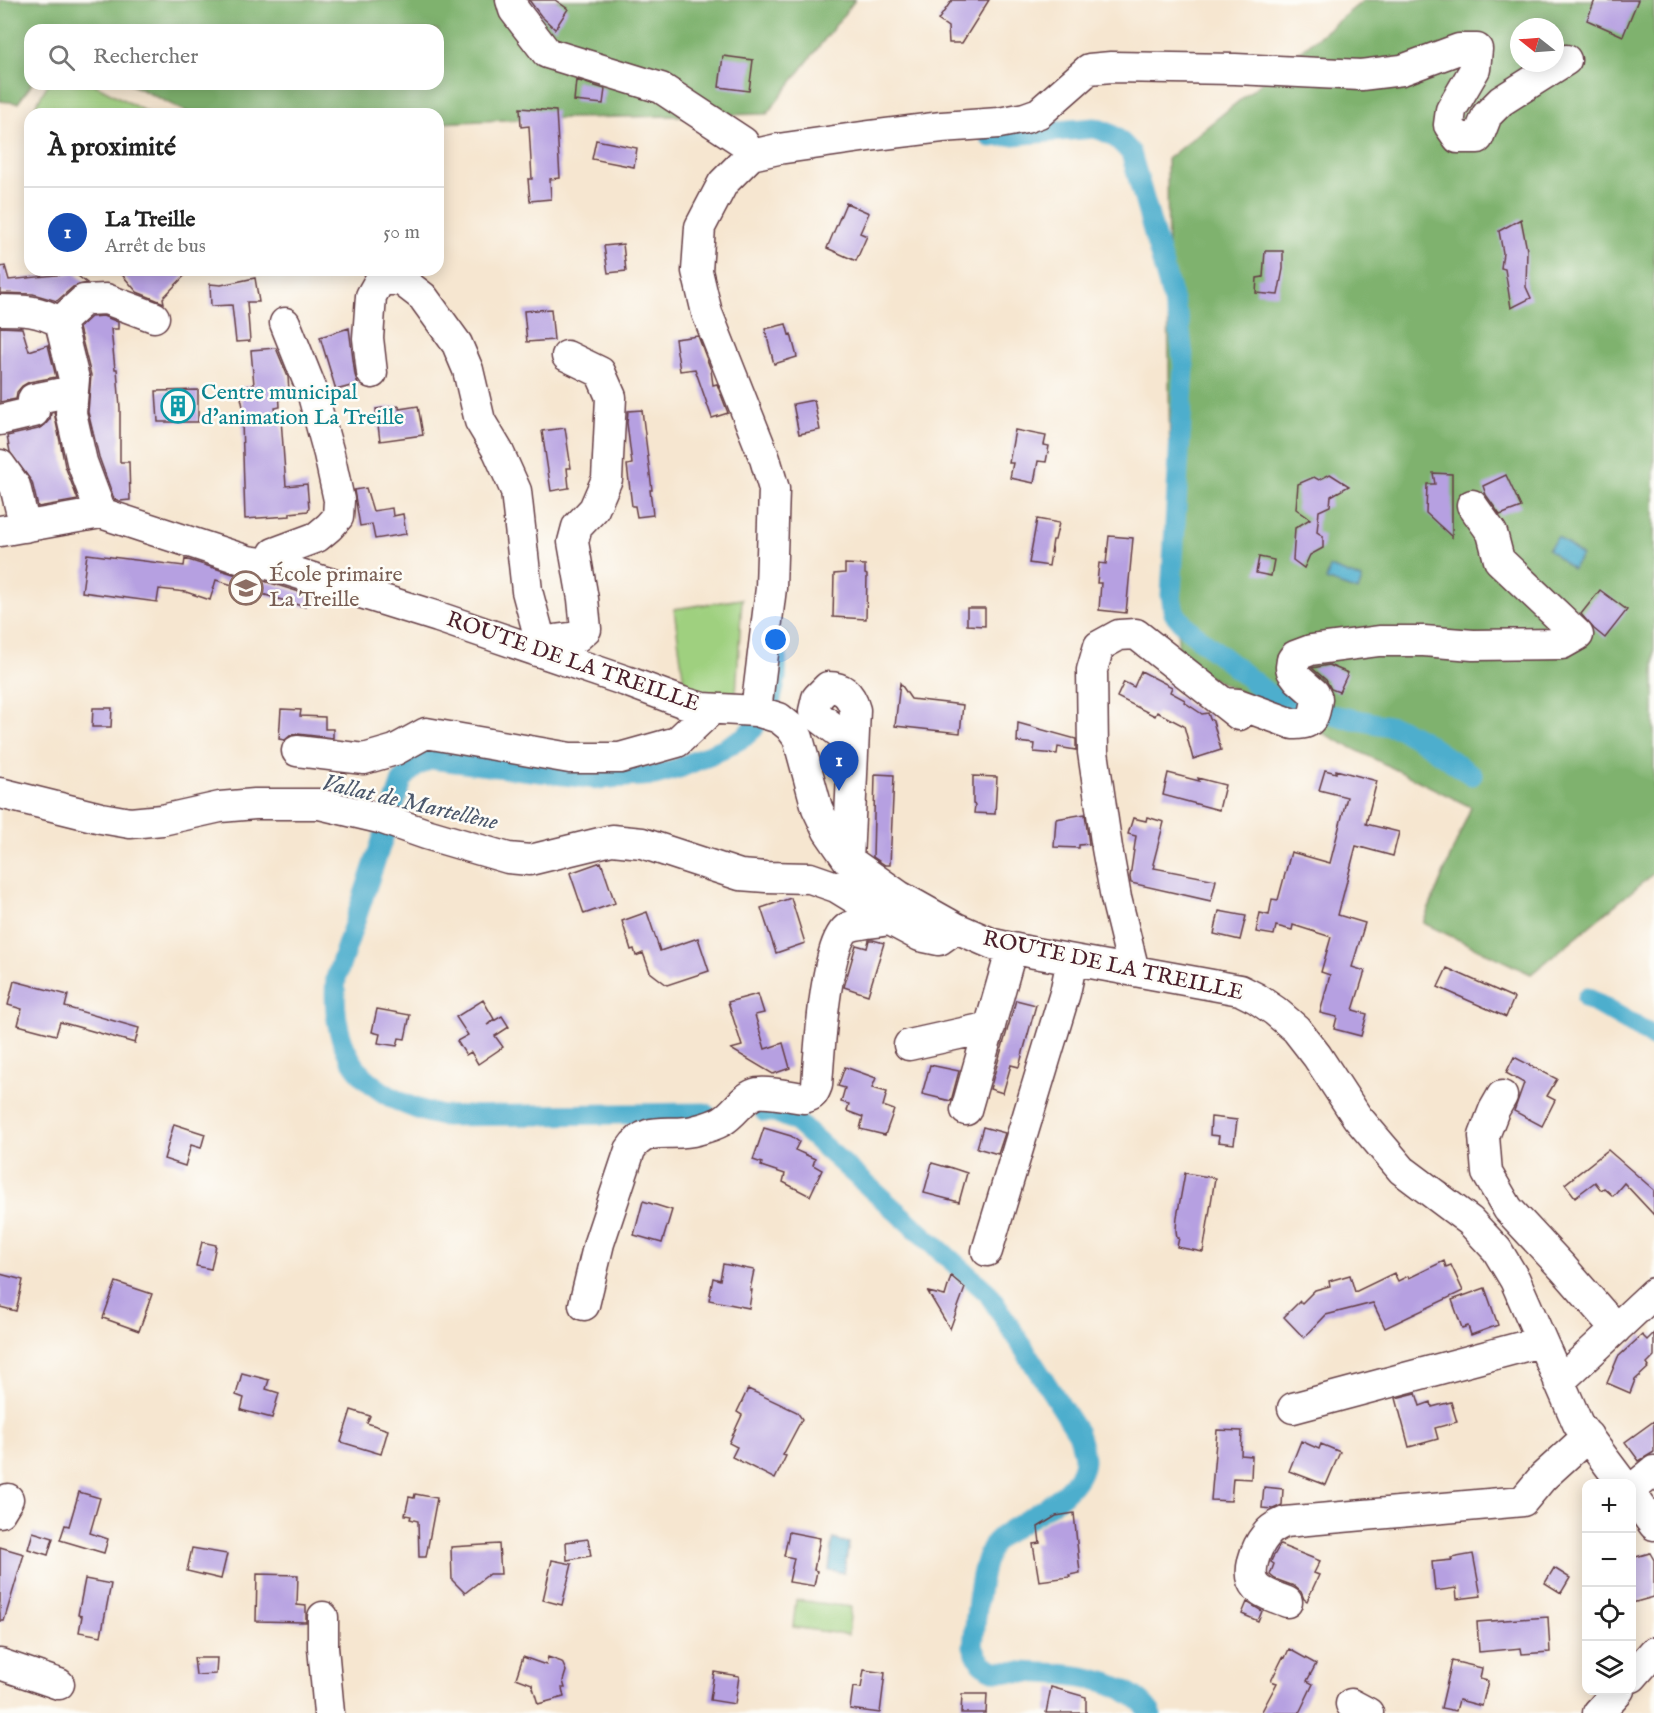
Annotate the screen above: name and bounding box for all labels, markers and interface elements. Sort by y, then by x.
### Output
north arrow [1510,18,1564,72]
search box [24,24,444,90]
icon: search [45,41,78,74]
text: Rechercher [93,43,198,71]
text: À proximité [48,131,176,164]
text: La Treille [105,206,195,234]
text: 1 [64,220,71,245]
text: 50 m [383,220,420,245]
text: Arrêt de bus [105,234,206,259]
place label: Centre municipal d'animation La Treille [201,379,404,432]
building icon: Centre municipal d'animation La Treille [160,388,196,424]
place label: École primaire La Treille [269,561,403,614]
school or university icon: École primaire La Treille [228,570,264,606]
street label: ROUTE DE LA TREILLE [443,605,703,719]
your location [761,625,790,654]
pin: 1 [820,742,858,791]
water label: Vallat de Martellène [319,768,501,838]
street label: ROUTE DE LA TREILLE [980,925,1246,1007]
map controls [1582,1479,1636,1695]
button: + [1582,1479,1636,1533]
button: − [1582,1533,1636,1587]
button: locate [1582,1587,1636,1641]
button: layers [1582,1641,1636,1695]

